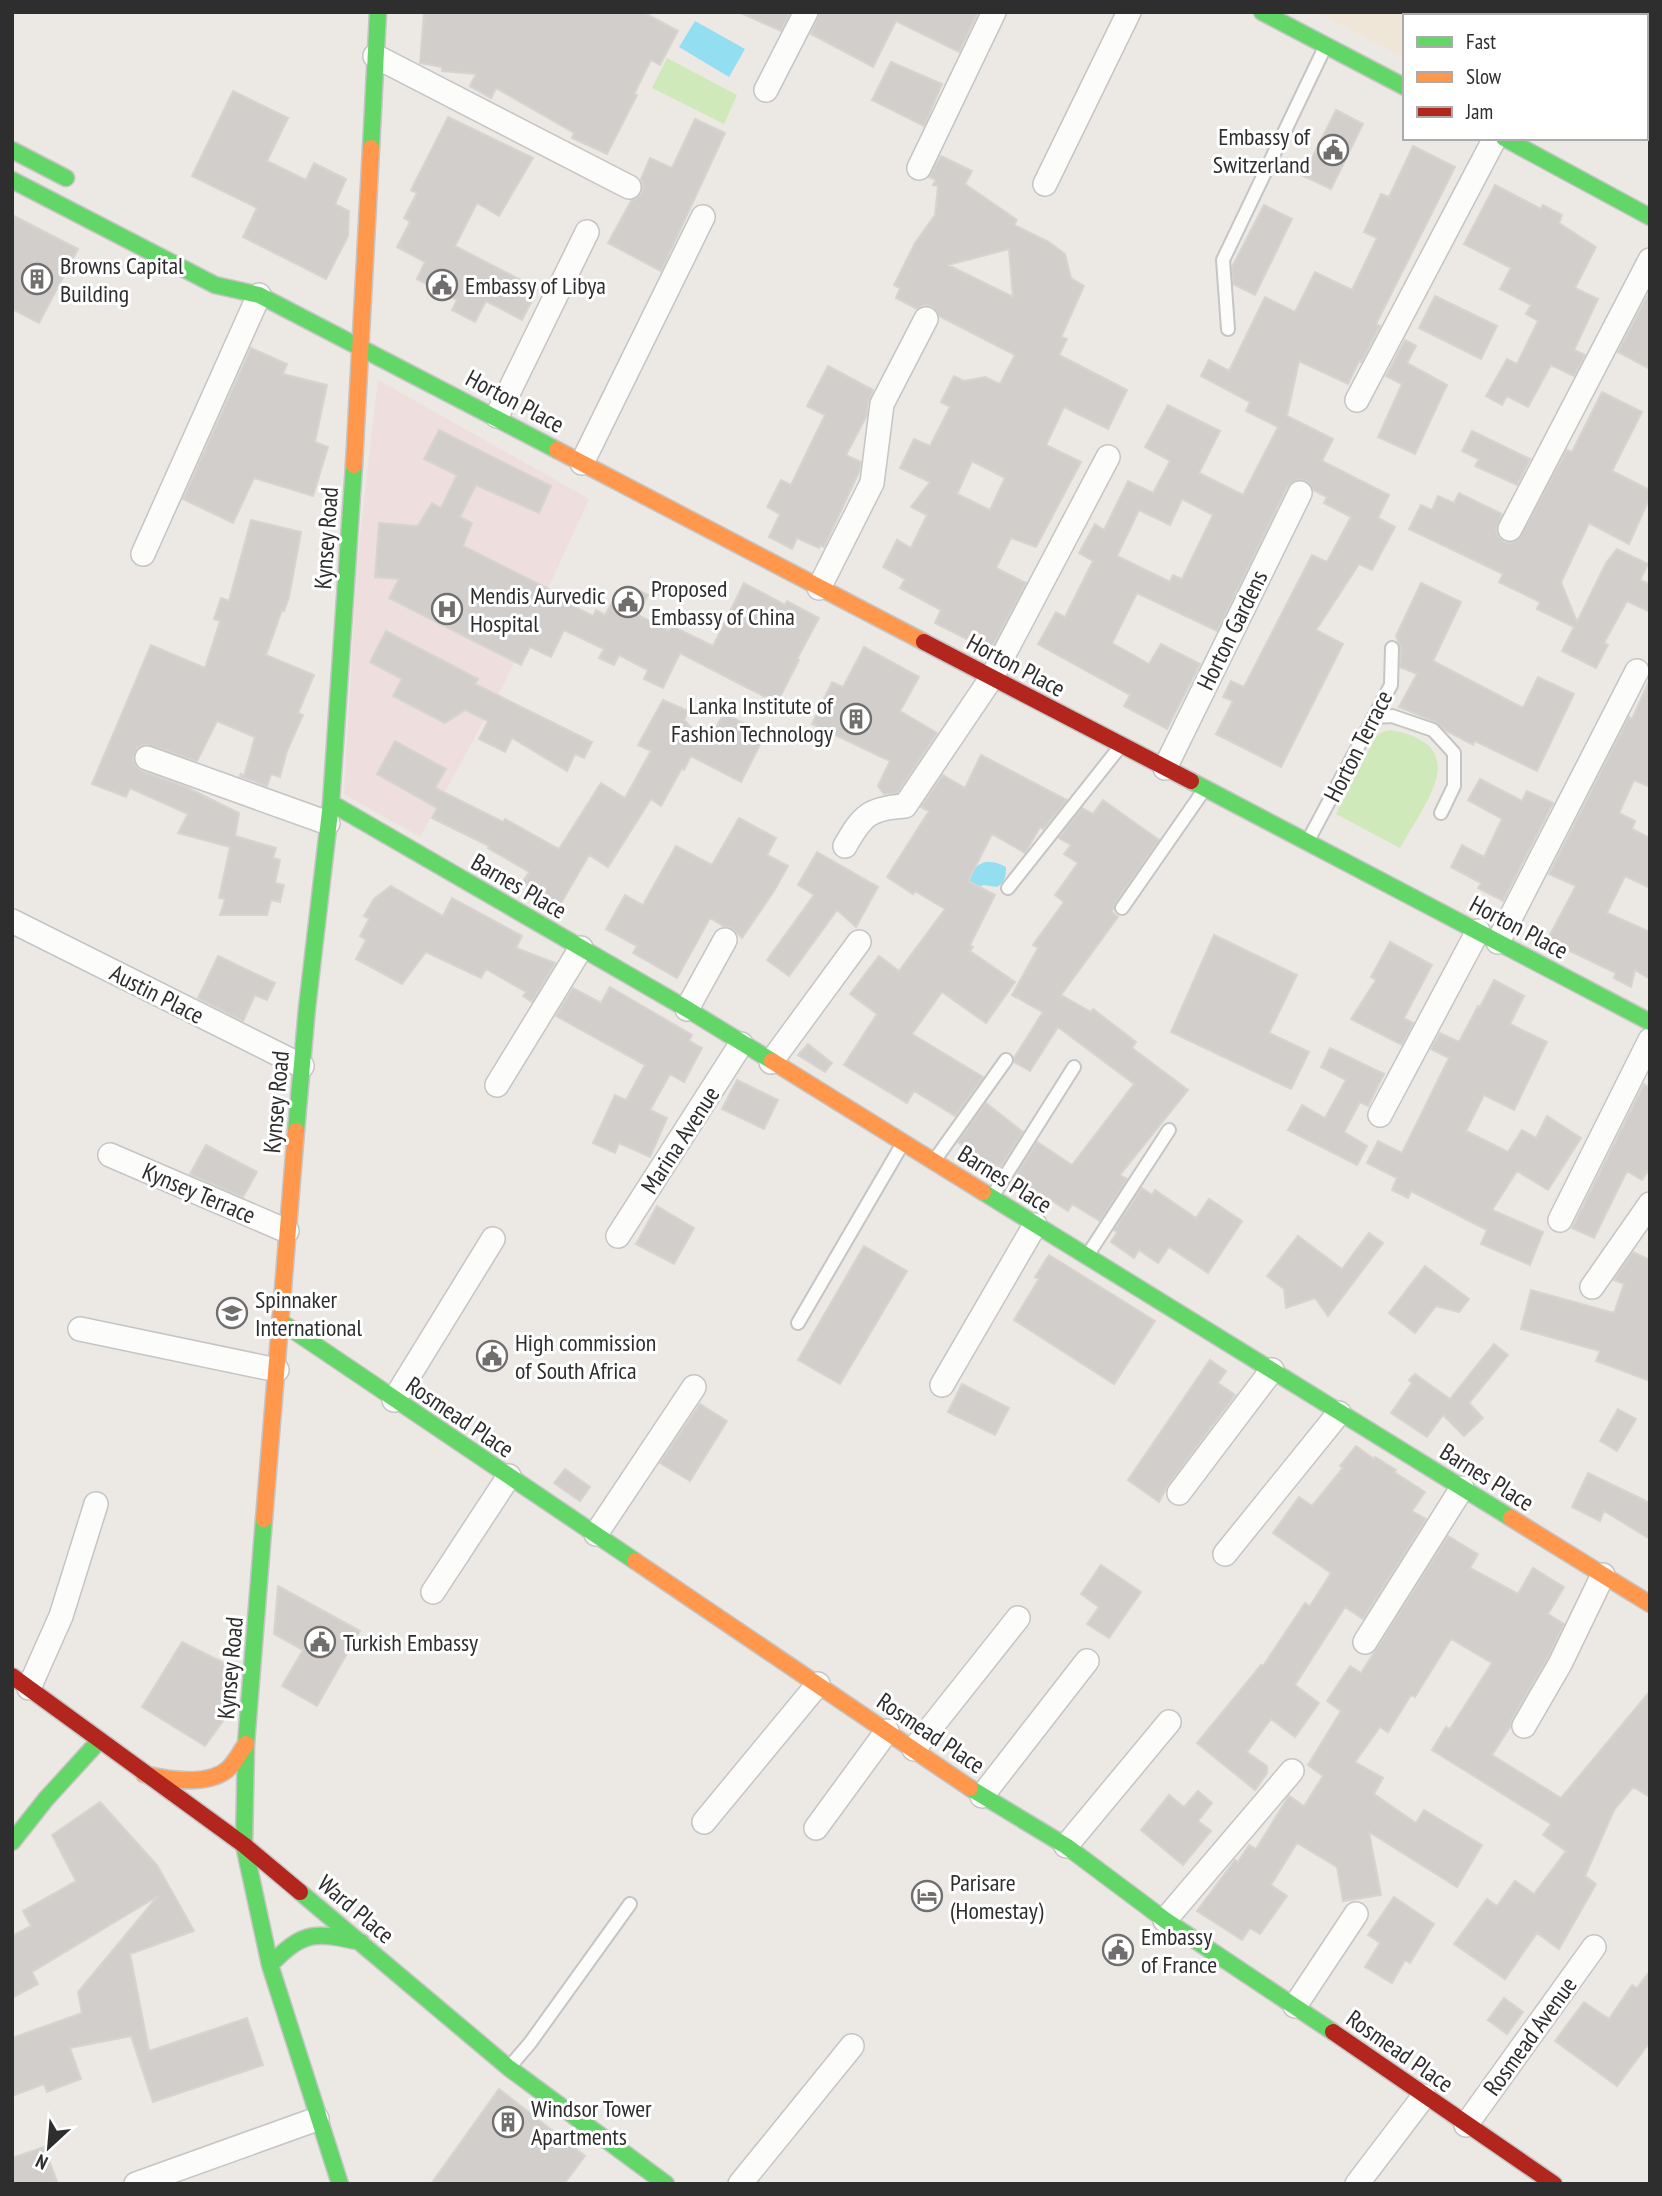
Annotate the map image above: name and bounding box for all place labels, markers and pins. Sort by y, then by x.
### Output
place label: Embassy of Switzerland [1213,121,1311,180]
public building icon: Embassy of Switzerland [1316,133,1350,167]
place label: Browns Capital Building [60,250,184,309]
building icon: Browns Capital Building [20,262,54,296]
public building icon: Embassy of Libya [425,268,459,302]
place label: Embassy of Libya [465,270,606,301]
place label: Proposed Embassy of China [651,573,795,632]
place label: Mendis Aurvedic Hospital [470,580,606,639]
public building icon: Proposed Embassy of China [611,585,645,619]
hospital icon: Mendis Aurvedic Hospital [430,592,464,626]
place label: Lanka Institute of Fashion Technology [671,690,834,749]
building icon: Lanka Institute of Fashion Technology [839,702,873,736]
place label: Spinnaker International [255,1284,362,1343]
school or university icon: Spinnaker International [215,1296,249,1330]
place label: High commission of South Africa [515,1327,656,1386]
public building icon: High commission of South Africa [475,1339,509,1373]
public building icon: Turkish Embassy [303,1625,337,1659]
place label: Turkish Embassy [343,1627,478,1658]
place label: Parisare (Homestay) [950,1867,1044,1926]
hotel icon: Parisare (Homestay) [910,1879,944,1913]
place label: Embassy of France [1141,1921,1217,1980]
public building icon: Embassy of France [1101,1933,1135,1967]
place label: Windsor Tower Apartments [531,2093,652,2152]
building icon: Windsor Tower Apartments [491,2105,525,2139]

